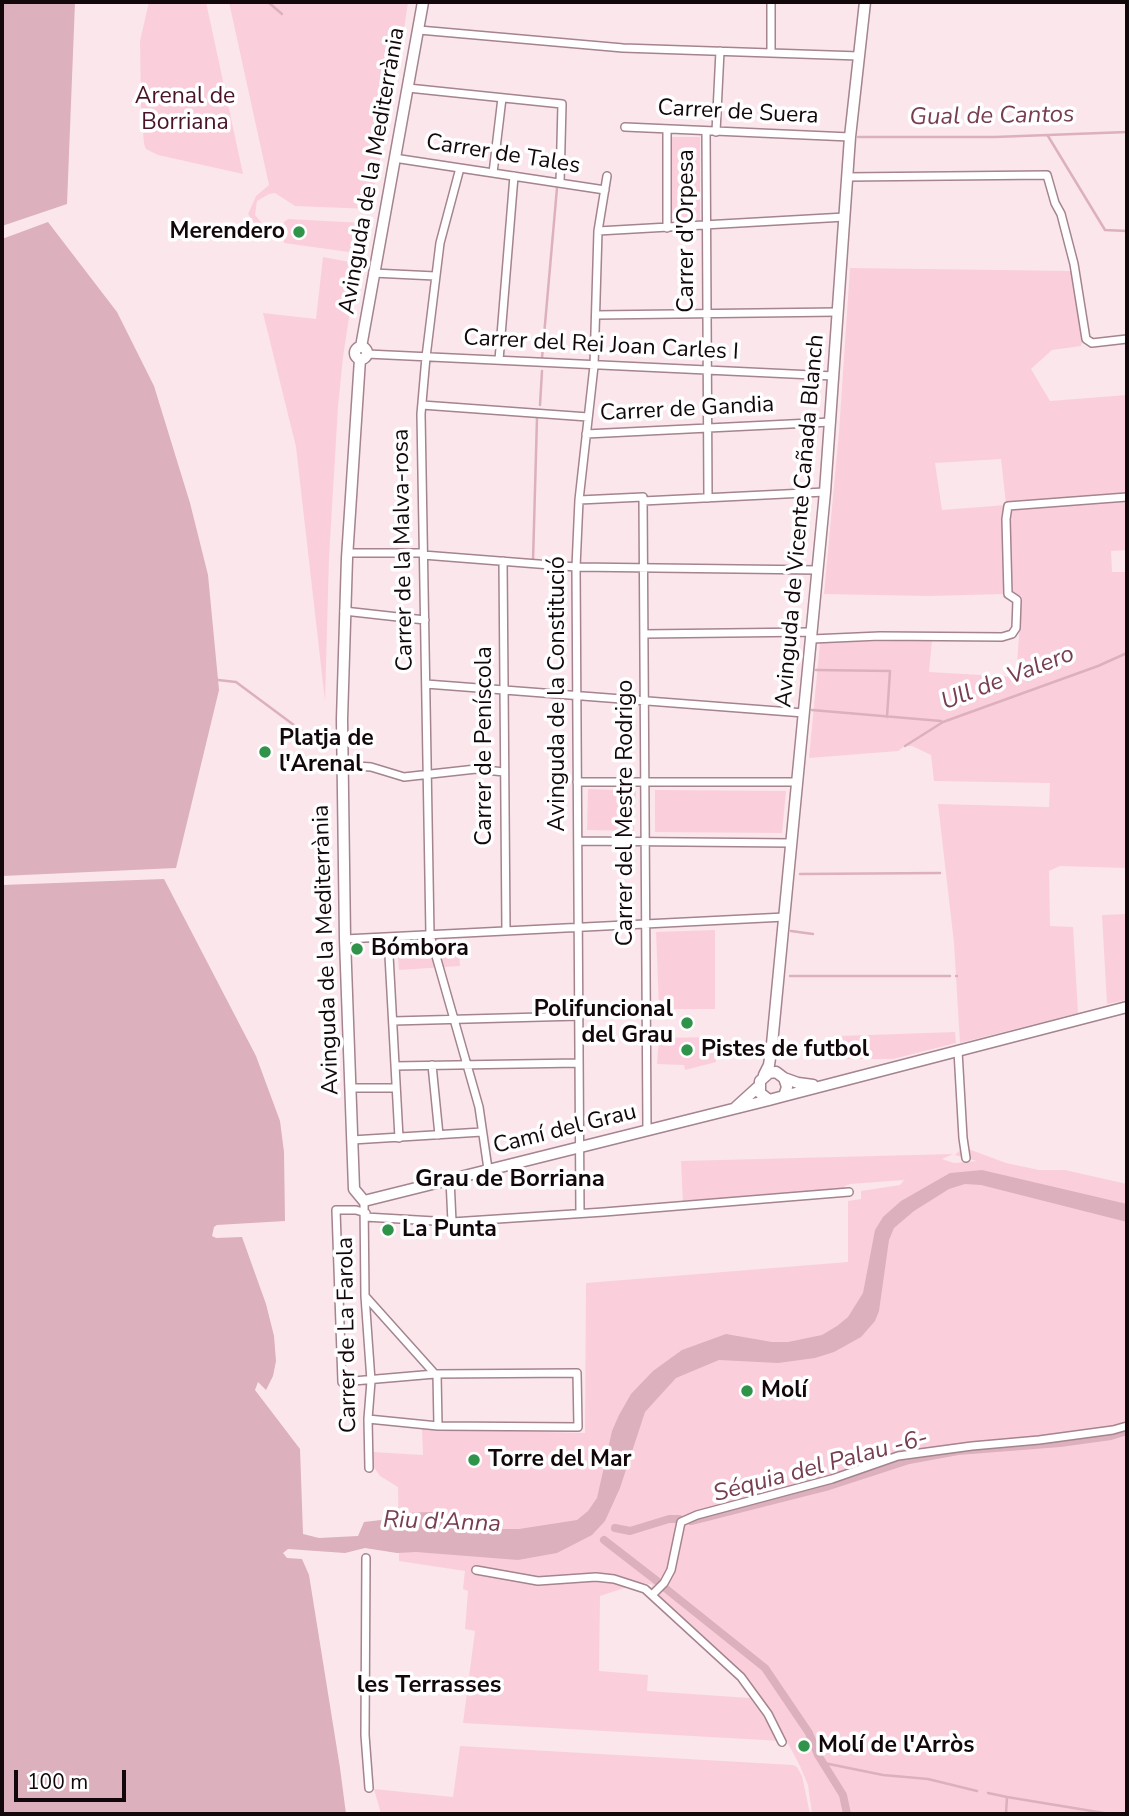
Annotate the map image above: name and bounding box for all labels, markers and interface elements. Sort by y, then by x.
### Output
street label: Avinguda de la Mediterrània [334,25,412,317]
park label: Arenal de Borriana [135,83,235,137]
street label: Carrer de Suera [657,95,819,131]
water label: Gual de Cantos [909,101,1075,133]
street label: Carrer de Tales [424,129,582,181]
street label: Carrer d'Orpesa [673,149,701,313]
place label: Merendero [169,218,285,246]
marker: Merendero [291,224,307,240]
street label: Carrer del Rei Joan Carles I [463,325,739,367]
street label: Avinguda de Vicente Cañada Blanch [771,333,831,709]
street label: Carrer de Gandia [599,392,775,428]
street label: Carrer de la Malva-rosa [388,429,420,671]
street label: Avinguda de la Constitució [544,556,572,832]
water label: Ull de Valero [937,640,1079,718]
street label: Carrer de Peníscola [471,646,499,846]
street label: Carrer del Mestre Rodrigo [612,680,640,946]
place label: Platja de l'Arenal [279,725,374,779]
marker: Platja de l'Arenal [257,744,273,760]
street label: Avinguda de la Mediterrània [308,804,346,1096]
place label: Bómbora [371,935,469,963]
marker: Bómbora [349,941,365,957]
place label: Polifuncional del Grau [534,996,673,1050]
marker: Polifuncional del Grau [679,1015,695,1031]
place label: Pistes de futbol [701,1036,869,1064]
marker: Pistes de futbol [679,1042,695,1058]
street label: Camí del Grau [491,1099,639,1161]
district label: Grau de Borriana [415,1166,605,1194]
place label: La Punta [402,1216,497,1244]
marker: La Punta [380,1222,396,1238]
street label: Carrer de La Farola [332,1237,364,1433]
place label: Molí [761,1377,807,1405]
marker: Molí [739,1383,755,1399]
water label: Séquia del Palau -6- [711,1424,931,1510]
place label: Torre del Mar [488,1446,632,1474]
marker: Torre del Mar [466,1452,482,1468]
water label: Riu d'Anna [383,1507,501,1539]
district label: les Terrasses [357,1672,501,1700]
place label: Molí de l'Arròs [818,1732,974,1760]
marker: Molí de l'Arròs [796,1738,812,1754]
scale bar [18,1756,130,1800]
text: 100 m [27,1768,88,1796]

